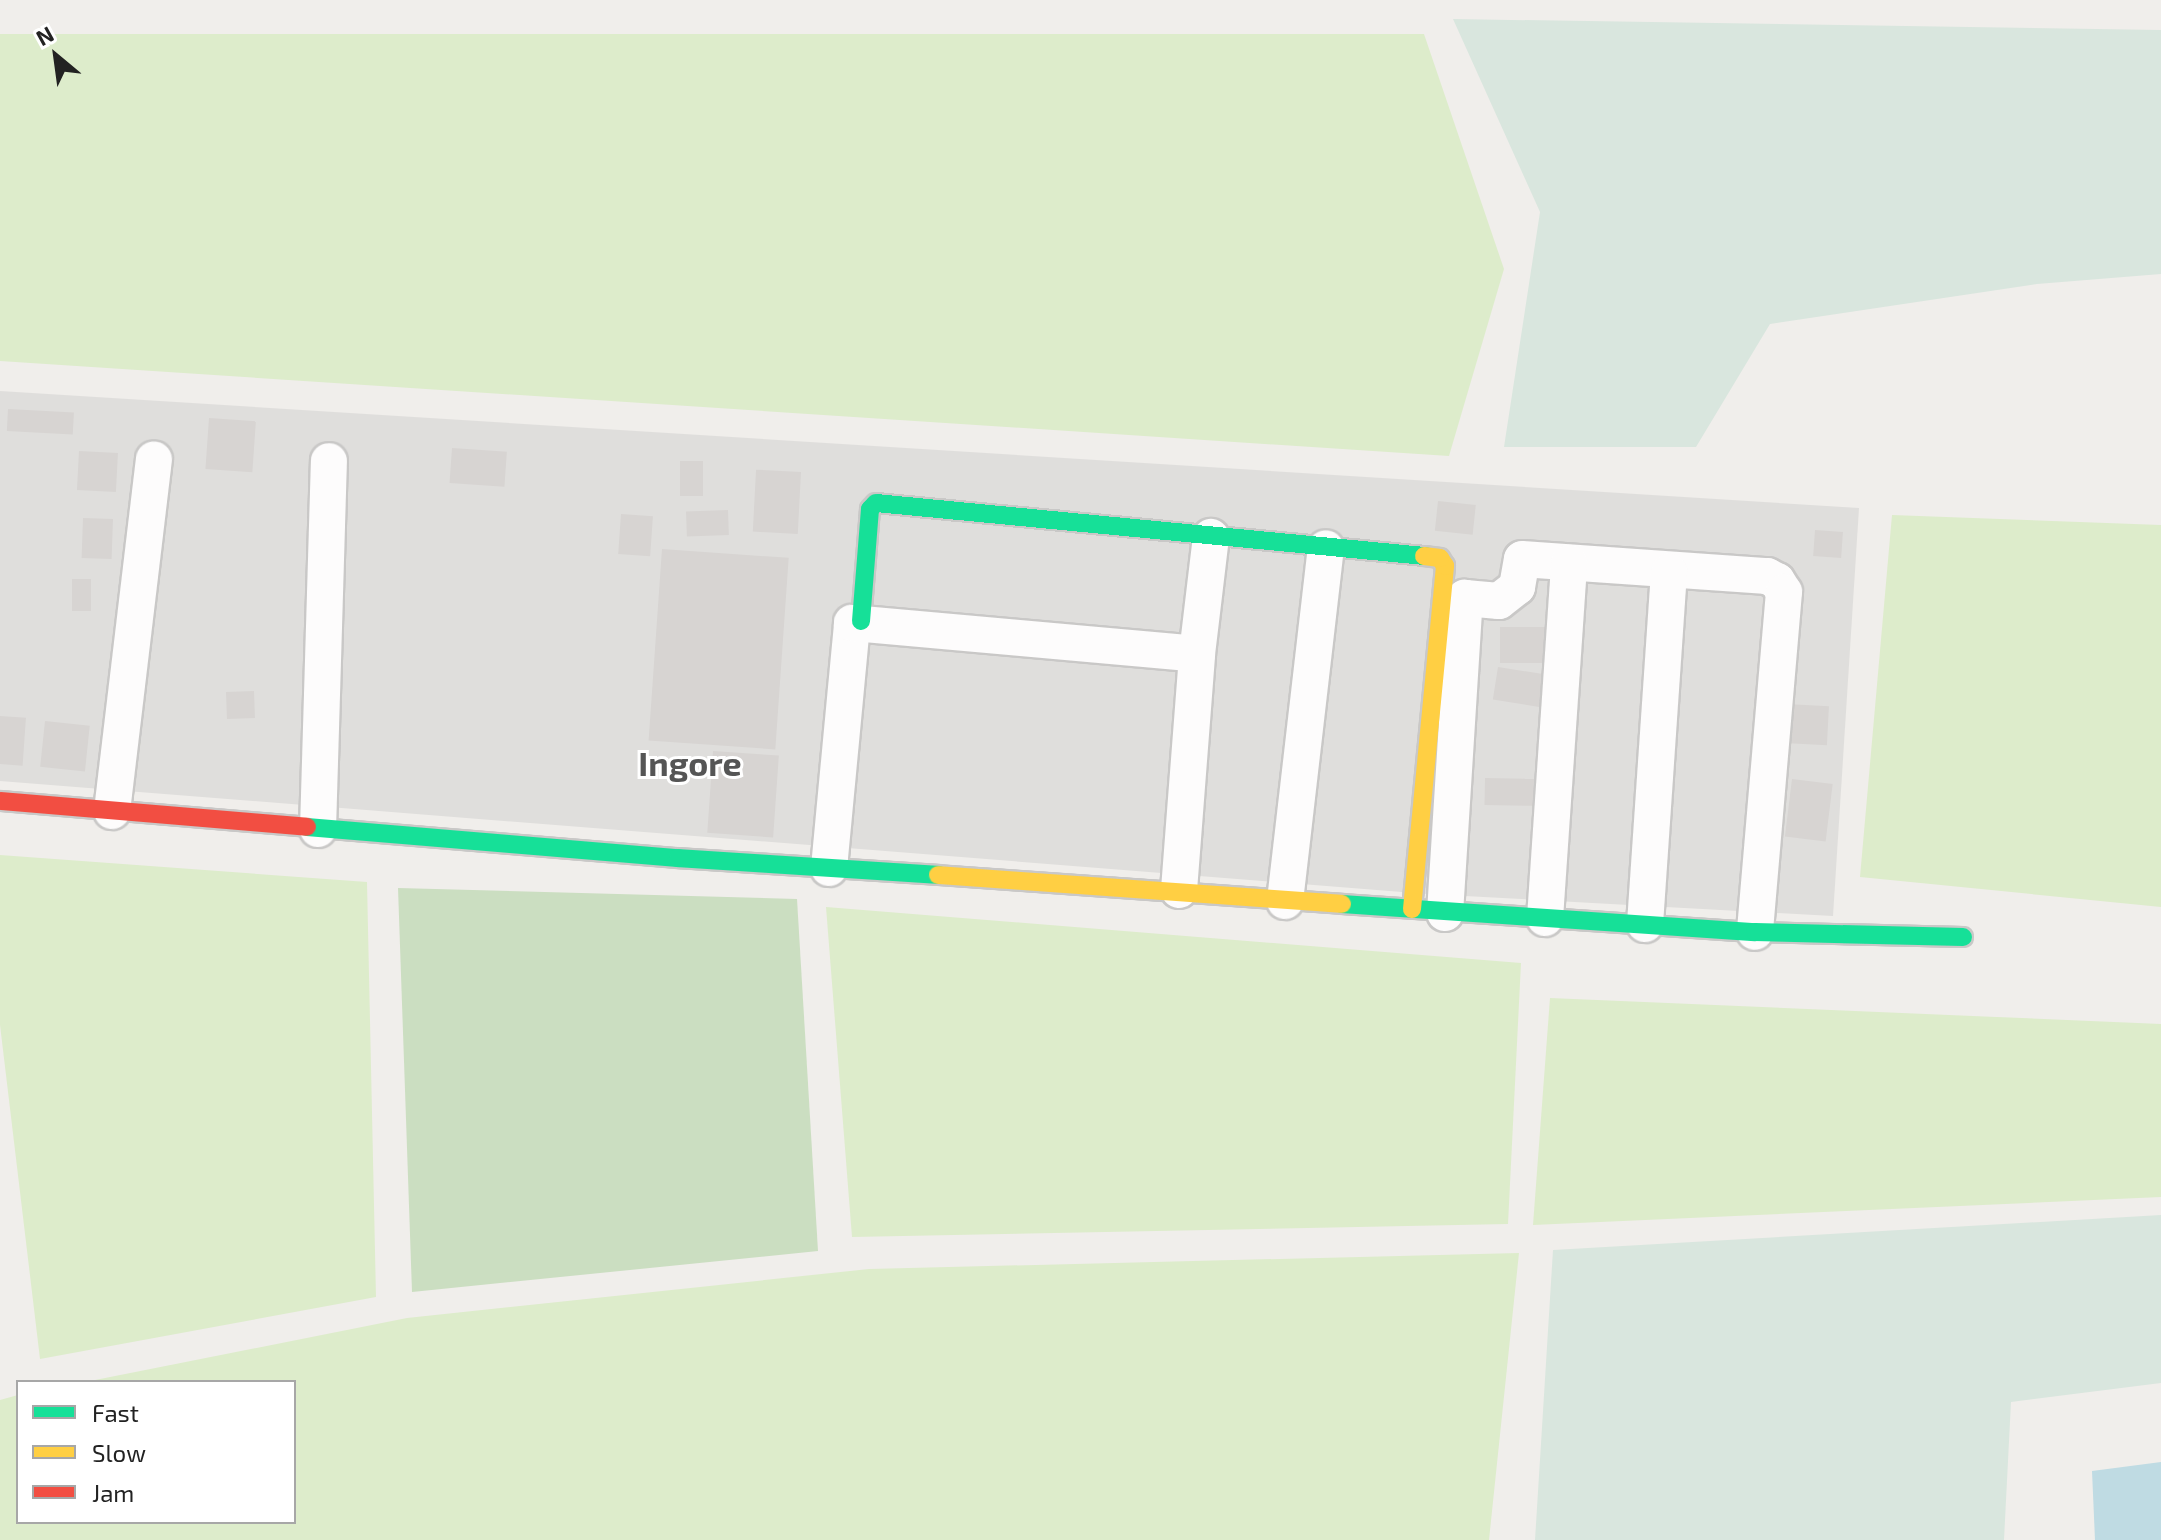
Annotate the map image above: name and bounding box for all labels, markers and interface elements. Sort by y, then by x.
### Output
north arrow [16,16,96,96]
text: N [31,20,58,50]
district label: Ingore [638,743,742,783]
legend [16,1380,296,1524]
text: Fast [92,1398,139,1427]
text: Slow [92,1438,146,1467]
text: Jam [92,1478,134,1507]

